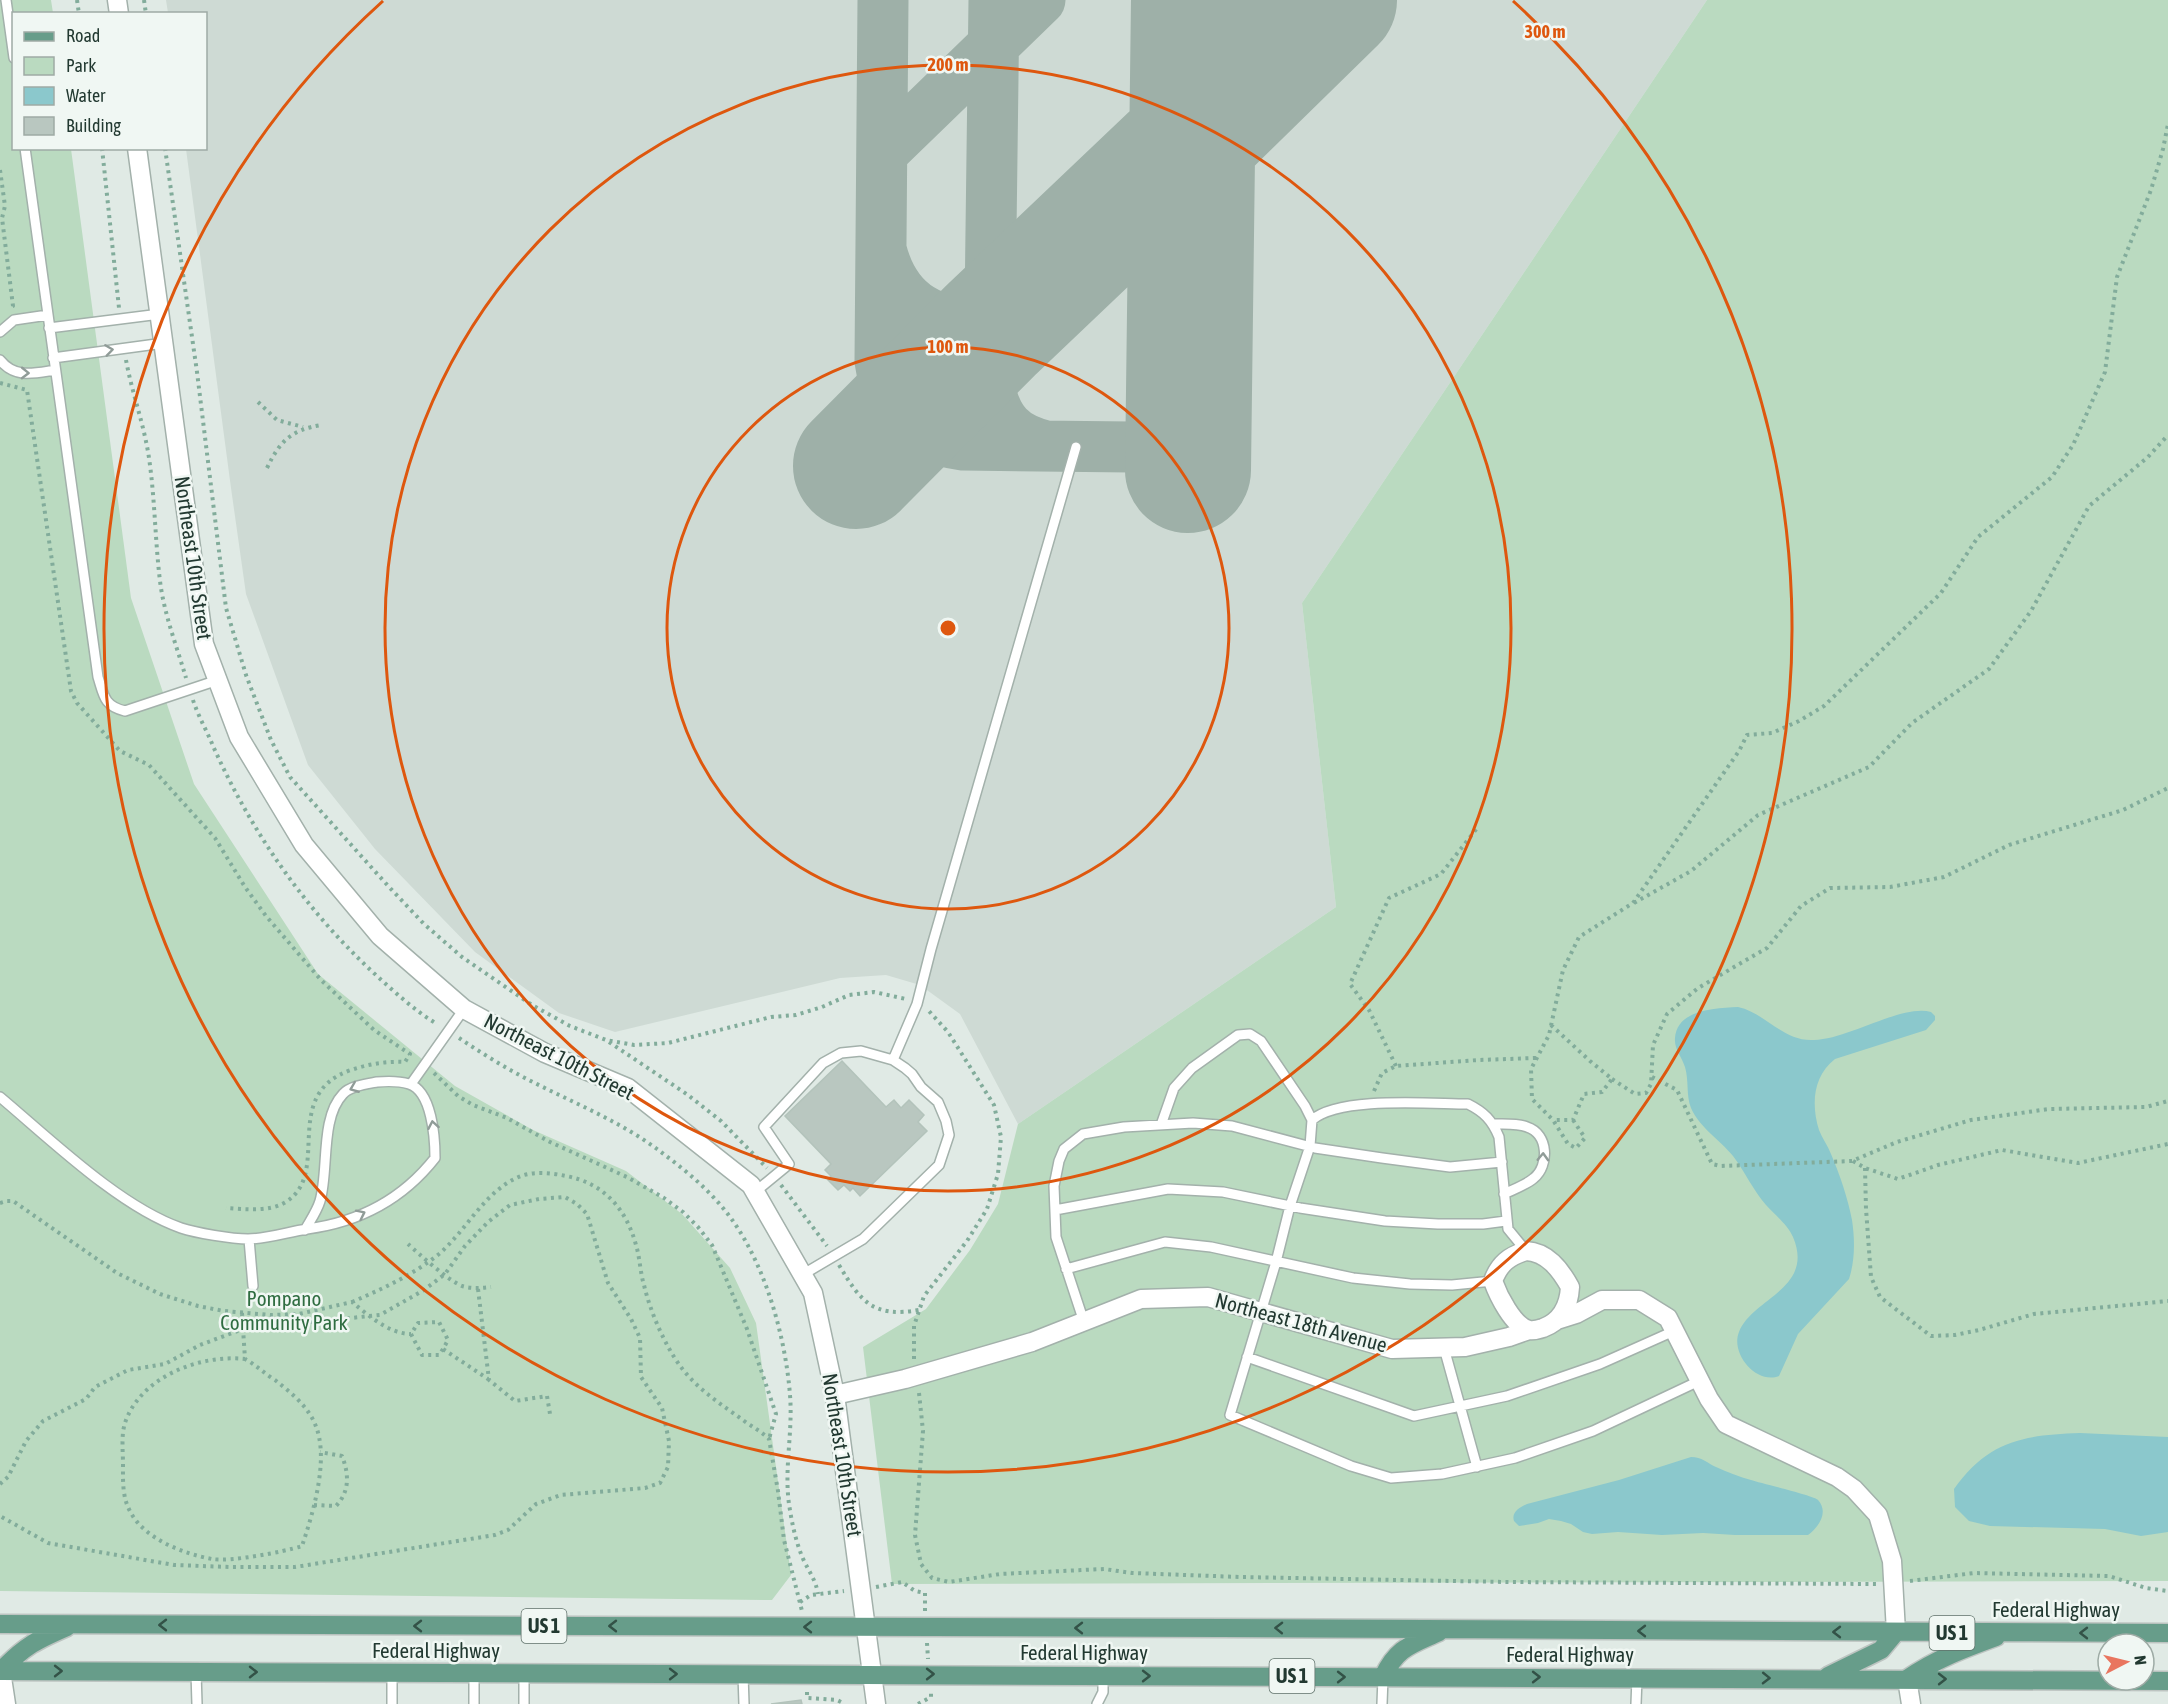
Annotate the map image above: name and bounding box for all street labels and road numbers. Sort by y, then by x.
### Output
street label: Northeast 10th Street [171,474,217,641]
street label: Northeast 10th Street [480,1008,638,1104]
street label: Northeast 18th Avenue [1213,1288,1390,1357]
street label: Northeast 10th Street [818,1371,868,1538]
street label: Federal Highway [1992,1597,2120,1621]
road number: US 1 [522,1609,566,1643]
road number: US 1 [1930,1616,1974,1650]
street label: Federal Highway [372,1638,500,1662]
street label: Federal Highway [1020,1640,1148,1664]
street label: Federal Highway [1506,1642,1634,1666]
road number: US 1 [1270,1659,1314,1693]

